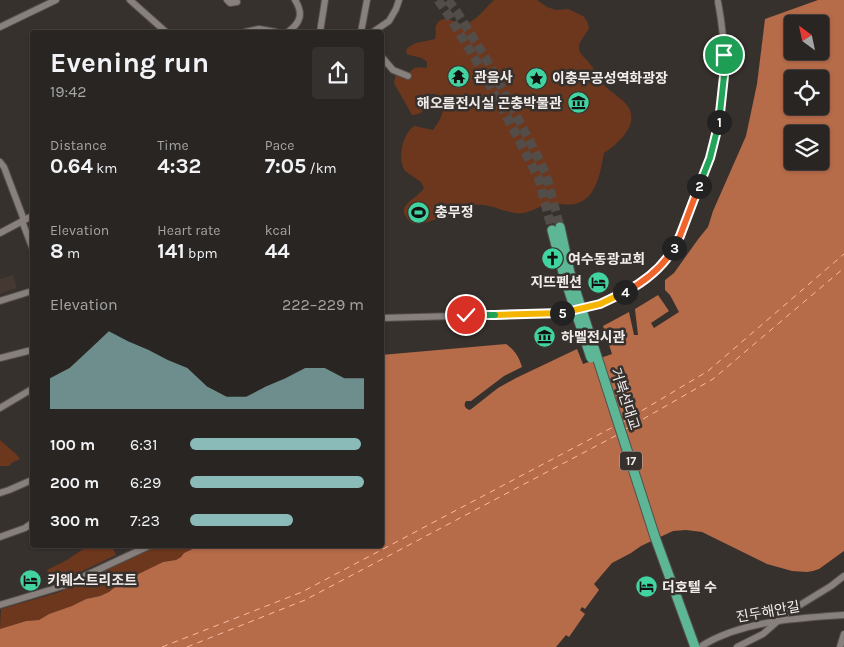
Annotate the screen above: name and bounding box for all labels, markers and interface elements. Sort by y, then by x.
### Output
north arrow [784,15,829,60]
map controls [784,15,829,170]
pin [703,34,745,76]
icon: arrive [710,41,738,69]
text: Evening run [50,46,209,79]
button: share [312,47,364,99]
temple icon: 관음사 [446,65,470,89]
place icon: 이충무공성역화광장 [524,66,548,90]
place label: 관음사 [474,69,513,86]
place label: 이충무공성역화광장 [552,70,668,87]
button: locate [784,70,829,115]
text: 19:42 [50,82,86,101]
museum icon: 해오름전시실 곤충박물관 [566,91,590,115]
place label: 해오름전시실 곤충박물관 [417,95,562,112]
pin: 1 [706,110,732,134]
text: 1 [717,114,722,131]
button: layers [784,125,829,170]
text: Distance [50,137,107,154]
text: Time [157,137,189,154]
text: Pace [265,137,295,154]
text: 0.64 [50,154,93,178]
text: 4:32 [157,154,201,178]
text: 7:05 [265,154,306,178]
text: km [93,160,117,177]
text: /km [306,160,337,177]
pin: 2 [686,174,712,198]
text: 2 [695,178,704,195]
sports icon: 충무정 [407,200,431,224]
place label: 충무정 [435,204,474,221]
text: Elevation [50,222,109,239]
text: Heart rate [157,222,220,239]
text: kcal [265,222,291,239]
pin: 3 [662,236,686,260]
text: 8 [50,239,64,263]
text: 141 [157,239,185,263]
text: 44 [265,239,290,263]
text: 3 [670,240,679,257]
text: m [64,245,80,262]
text: bpm [185,245,218,262]
church icon: 여수동광교회 [540,247,564,271]
place label: 여수동광교회 [568,251,645,268]
hotel icon: 지뜨펜션 [586,270,610,294]
place label: 지뜨펜션 [530,274,582,291]
pin: 4 [612,280,638,304]
text: 4 [621,284,630,301]
pin [445,294,487,336]
text: Elevation [50,295,118,314]
text: 222–229 m [282,295,364,314]
pin: 5 [550,300,574,326]
icon: check [452,301,480,329]
text: 5 [558,305,567,322]
museum icon: 하멜전시관 [533,325,557,349]
place label: 하멜전시관 [561,329,626,346]
street label: 거북선대교 [607,366,643,432]
text: 100 m [50,435,95,454]
text: 6:31 [130,435,158,454]
road number: 17 [620,452,642,471]
text: 200 m [50,473,99,492]
text: 6:29 [130,473,161,492]
text: 300 m [50,511,99,530]
text: 7:23 [130,511,160,530]
hotel icon: 키웨스트리조트 [19,568,43,592]
place label: 키웨스트리조트 [47,572,137,589]
hotel icon: 더호텔 수 [634,575,658,599]
place label: 더호텔 수 [662,579,717,596]
street label: 진두해안길 [735,598,801,626]

